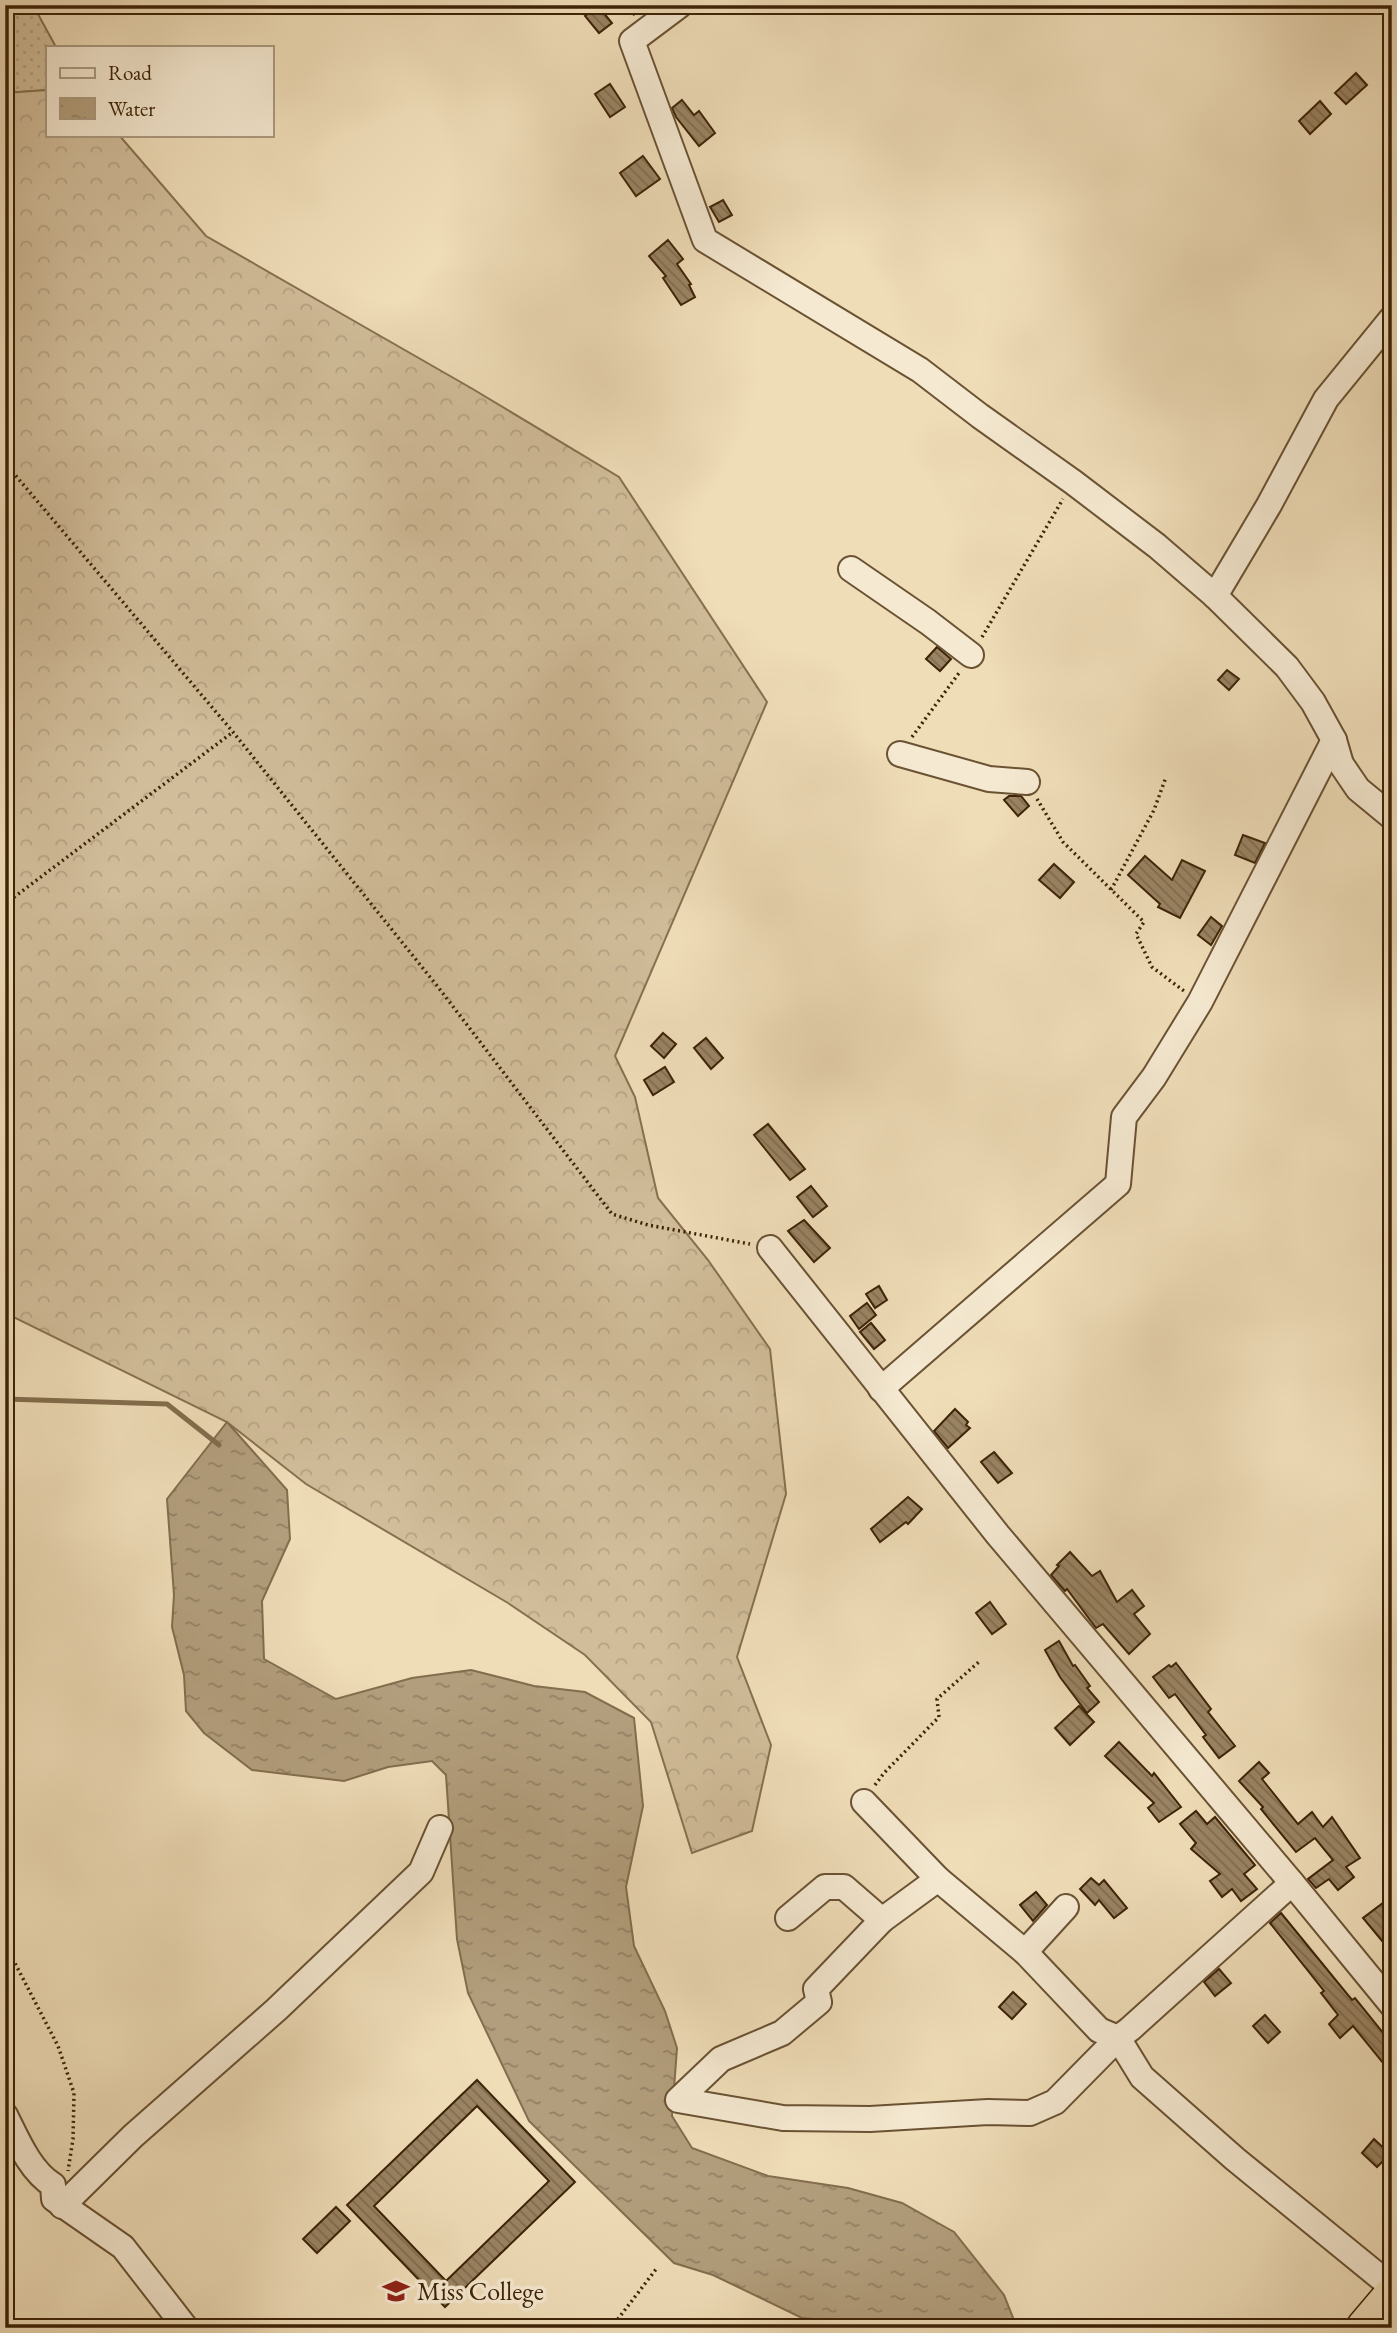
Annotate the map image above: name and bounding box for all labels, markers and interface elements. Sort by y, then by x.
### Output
legend [46,46,273,136]
text: Road [108,59,152,86]
text: Water [108,95,155,122]
place label: Miss College [417,2274,544,2308]
school or university icon: Miss College [381,2276,411,2306]

